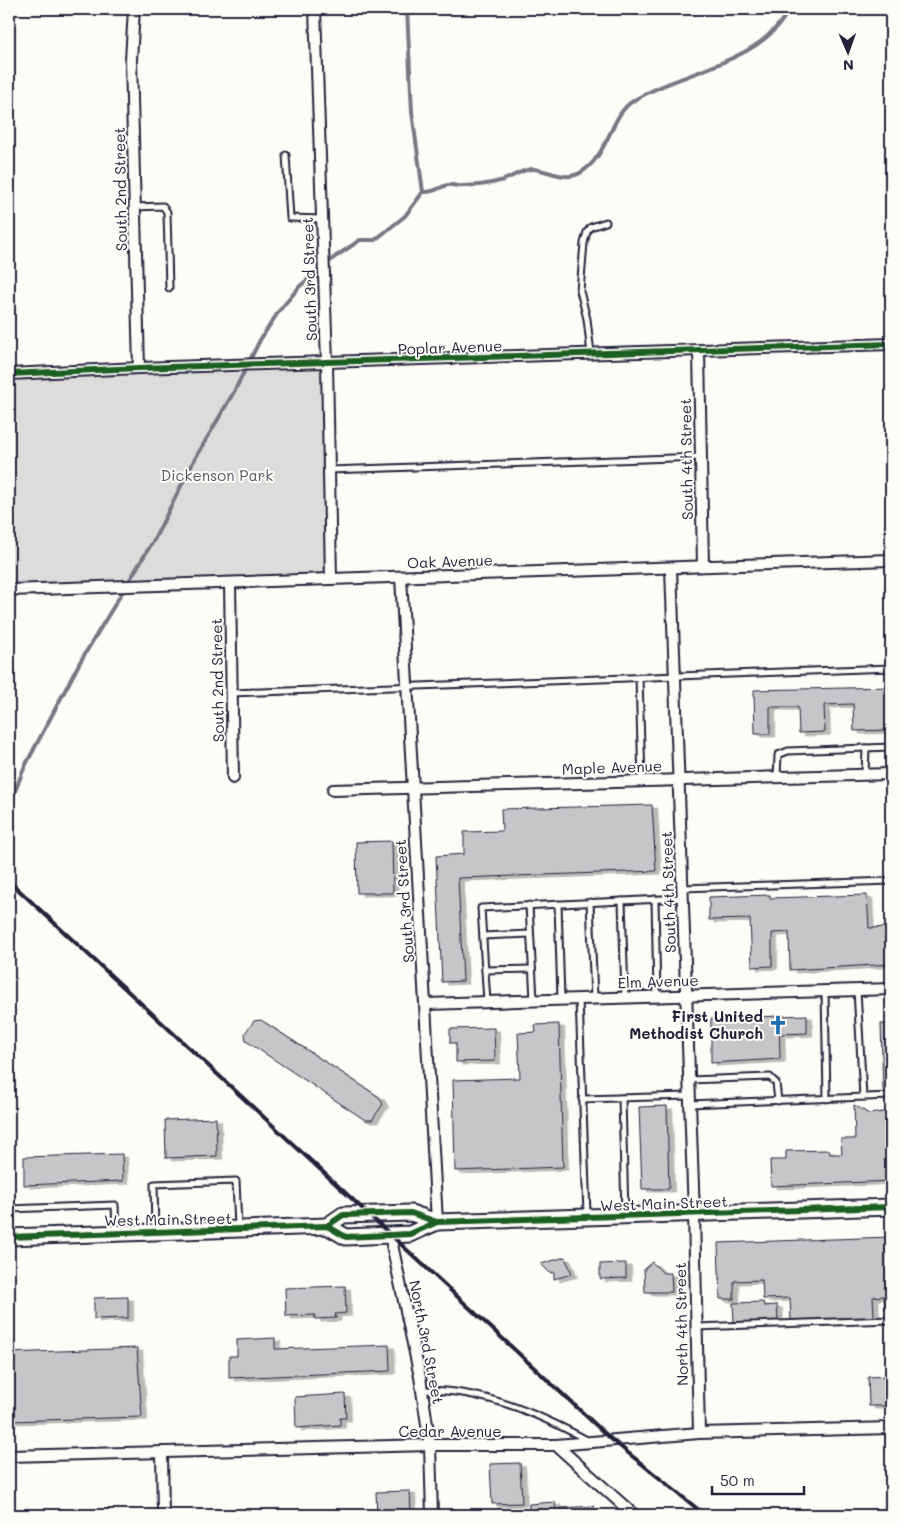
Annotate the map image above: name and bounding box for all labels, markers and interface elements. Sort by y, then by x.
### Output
north arrow [822,28,872,78]
text: N [843,56,854,75]
street label: South 2nd Street [109,127,131,251]
street label: South 3rd Street [297,217,321,341]
street label: Poplar Avenue [397,335,503,359]
street label: South 4th Street [675,398,697,520]
park label: Dickenson Park [161,465,273,485]
street label: Oak Avenue [407,550,493,572]
street label: South 2nd Street [206,618,228,742]
street label: Maple Avenue [562,755,662,779]
street label: South 4th Street [656,831,680,953]
street label: South 3rd Street [390,839,418,963]
street label: Elm Avenue [617,970,699,992]
place label: First United Methodist Church [629,1006,763,1043]
church icon: First United Methodist Church [767,1014,789,1036]
street label: West Main Street [600,1191,728,1215]
street label: West Main Street [104,1208,232,1230]
street label: North 4th Street [670,1262,692,1386]
street label: North 3rd Street [405,1278,449,1406]
street label: Cedar Avenue [398,1421,502,1441]
scale bar [712,1464,805,1496]
text: 50 m [720,1470,755,1490]

